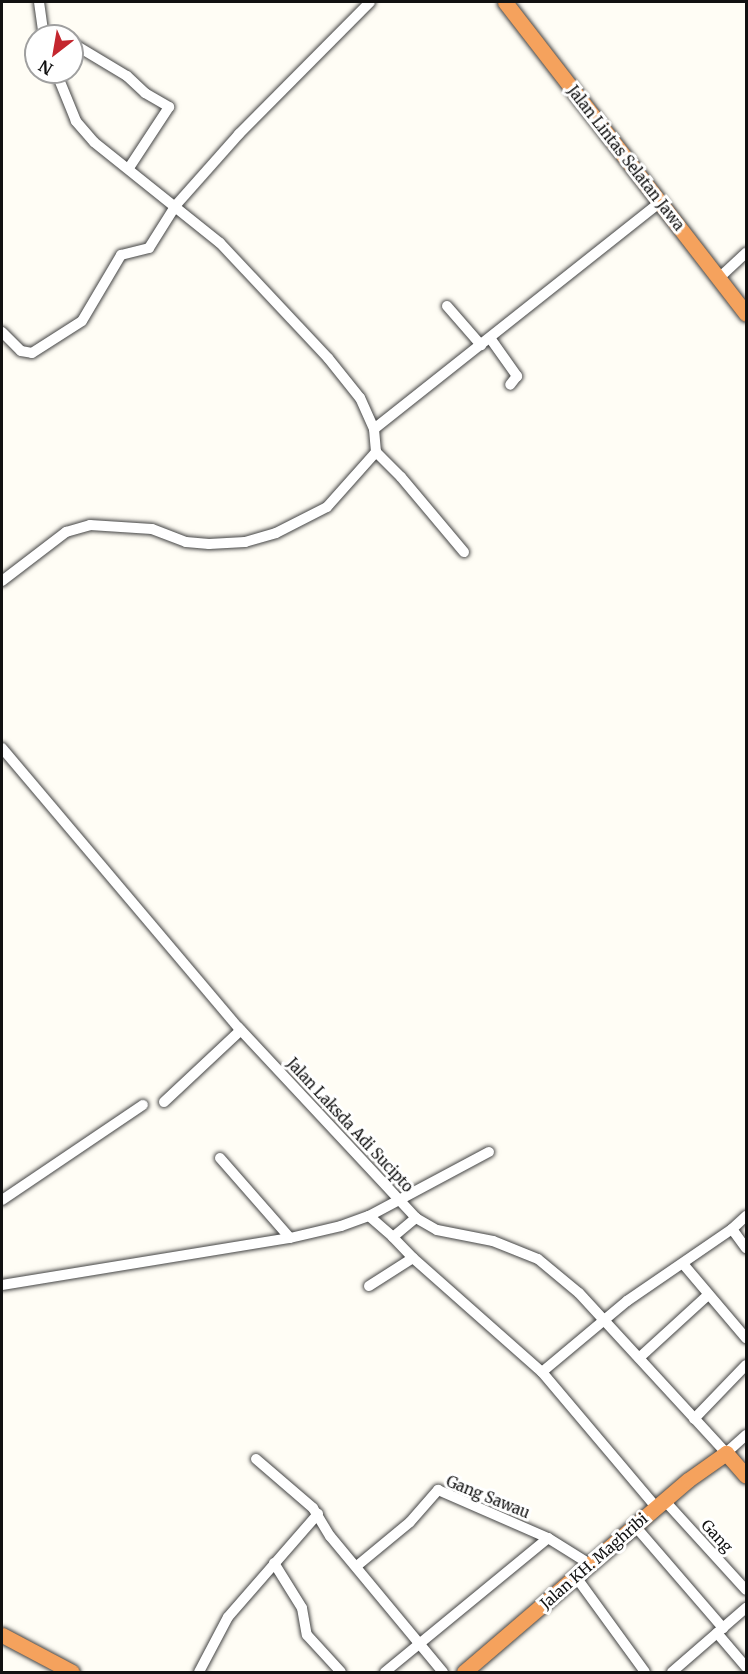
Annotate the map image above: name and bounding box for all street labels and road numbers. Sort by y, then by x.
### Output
street label: Jalan Lintas Selatan Jawa [564,82,688,234]
street label: Jalan Laksda Adi Sucipto [283,1054,417,1196]
street label: Gang Sawau [444,1472,532,1522]
street label: Jalan KH. Maghribi [537,1509,651,1613]
street label: Gang [698,1516,736,1556]

